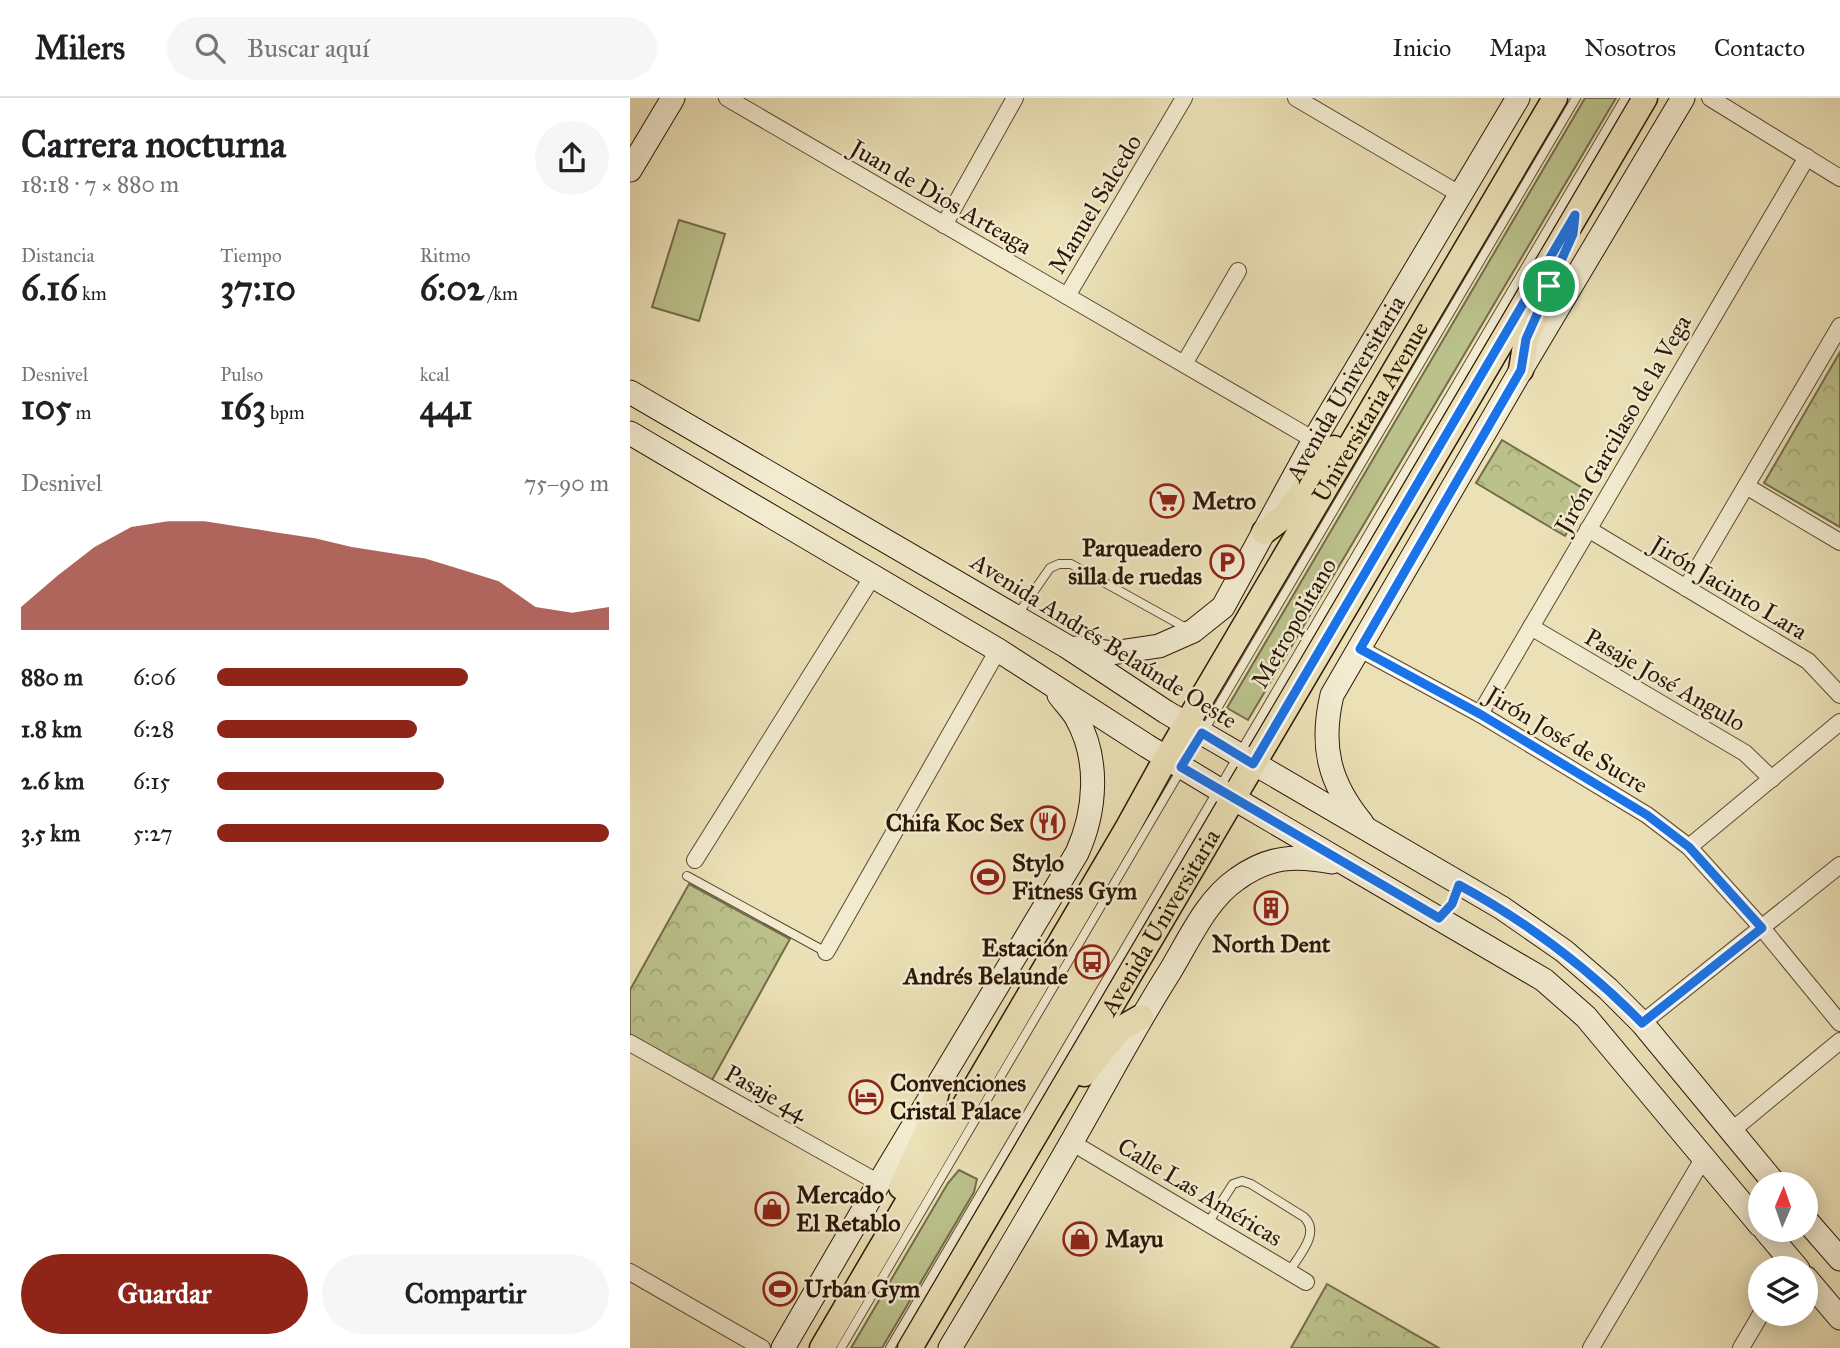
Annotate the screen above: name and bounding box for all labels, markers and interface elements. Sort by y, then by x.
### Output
search box [167,17,657,80]
text: Milers [35,28,125,68]
icon: search [191,29,229,67]
text: Buscar aquí [247,32,369,64]
text: Inicio [1393,33,1451,63]
text: Mapa [1489,33,1546,63]
text: Nosotros [1584,33,1676,63]
text: Contacto [1714,33,1805,63]
text: Carrera nocturna [21,121,286,167]
button: share [535,121,609,195]
street label: Manuel Salcedo [1042,129,1148,279]
street label: Juan de Dios Arteaga [842,131,1038,261]
text: 18:18 · 7 × 880 m [21,170,179,198]
text: Distancia [21,244,94,267]
text: Tiempo [220,244,282,267]
text: Ritmo [420,244,471,267]
pin [1519,256,1579,316]
text: 6.16 [21,267,78,310]
text: 37:10 [220,267,296,310]
text: 6:02 [420,267,484,310]
icon: arrive [1530,267,1568,305]
text: km [78,282,107,305]
text: /km [484,282,518,305]
street label: Avenida Universitaria [1279,289,1412,488]
street label: Jirón Garcilaso de la Vega [1547,309,1698,541]
street label: Universitaria Avenue [1305,316,1435,508]
text: Desnivel [21,363,88,386]
text: Pulso [220,363,263,386]
text: kcal [420,363,450,386]
text: 105 [21,386,71,429]
text: 163 [220,386,266,429]
text: 441 [420,386,472,429]
text: m [71,401,91,424]
text: bpm [266,401,305,424]
text: Desnivel [21,469,102,497]
text: 75–90 m [524,469,609,497]
supermarket icon: Metro [1148,482,1186,520]
place label: Metro [1192,486,1256,516]
street label: Jirón Jacinto Lara [1643,528,1814,647]
place label: Parqueadero silla de ruedas [1068,533,1202,591]
parking icon: Parqueadero silla de ruedas [1208,543,1246,581]
street label: Avenida Andrés Belaúnde Oeste [965,546,1243,735]
street label: Metropolitano [1245,553,1343,693]
street label: Pasaje José Angulo [1579,622,1751,738]
text: 880 m [21,663,83,691]
text: 6:06 [133,663,176,691]
street label: Jirón José de Sucre [1478,678,1653,800]
text: 1.8 km [21,715,82,743]
text: 6:28 [133,715,174,743]
text: 2.6 km [21,767,84,795]
text: 6:15 [133,767,170,795]
restaurant icon: Chifa Koc Sex [1029,804,1067,842]
place label: Chifa Koc Sex [886,808,1024,838]
text: 3.5 km [21,819,80,847]
text: 5:27 [133,819,173,847]
street label: Avenida Universitaria [1094,823,1227,1022]
place label: Stylo Fitness Gym [1012,848,1138,906]
sports icon: Stylo Fitness Gym [969,858,1007,896]
building icon: North Dent [1252,889,1290,927]
place label: North Dent [1212,929,1331,959]
place label: Estación Andrés Belaunde [902,933,1068,991]
bus stop icon: Estación Andrés Belaunde [1073,943,1111,981]
street label: Pasaje 44 [719,1058,813,1128]
place label: Convenciones Cristal Palace [890,1068,1026,1126]
hotel icon: Convenciones Cristal Palace [847,1078,885,1116]
street label: Calle Las Américas [1112,1131,1288,1253]
north arrow [1748,1172,1818,1242]
map controls [1748,1172,1818,1326]
place label: Mercado El Retablo [796,1180,900,1238]
shop icon: Mercado El Retablo [753,1190,791,1228]
shop icon: Mayu [1061,1220,1099,1258]
place label: Mayu [1105,1224,1164,1254]
button: Guardar [21,1254,308,1334]
button: Compartir [322,1254,609,1334]
button: layers [1748,1256,1818,1326]
sports icon: Urban Gym [761,1270,799,1308]
place label: Urban Gym [804,1274,921,1304]

